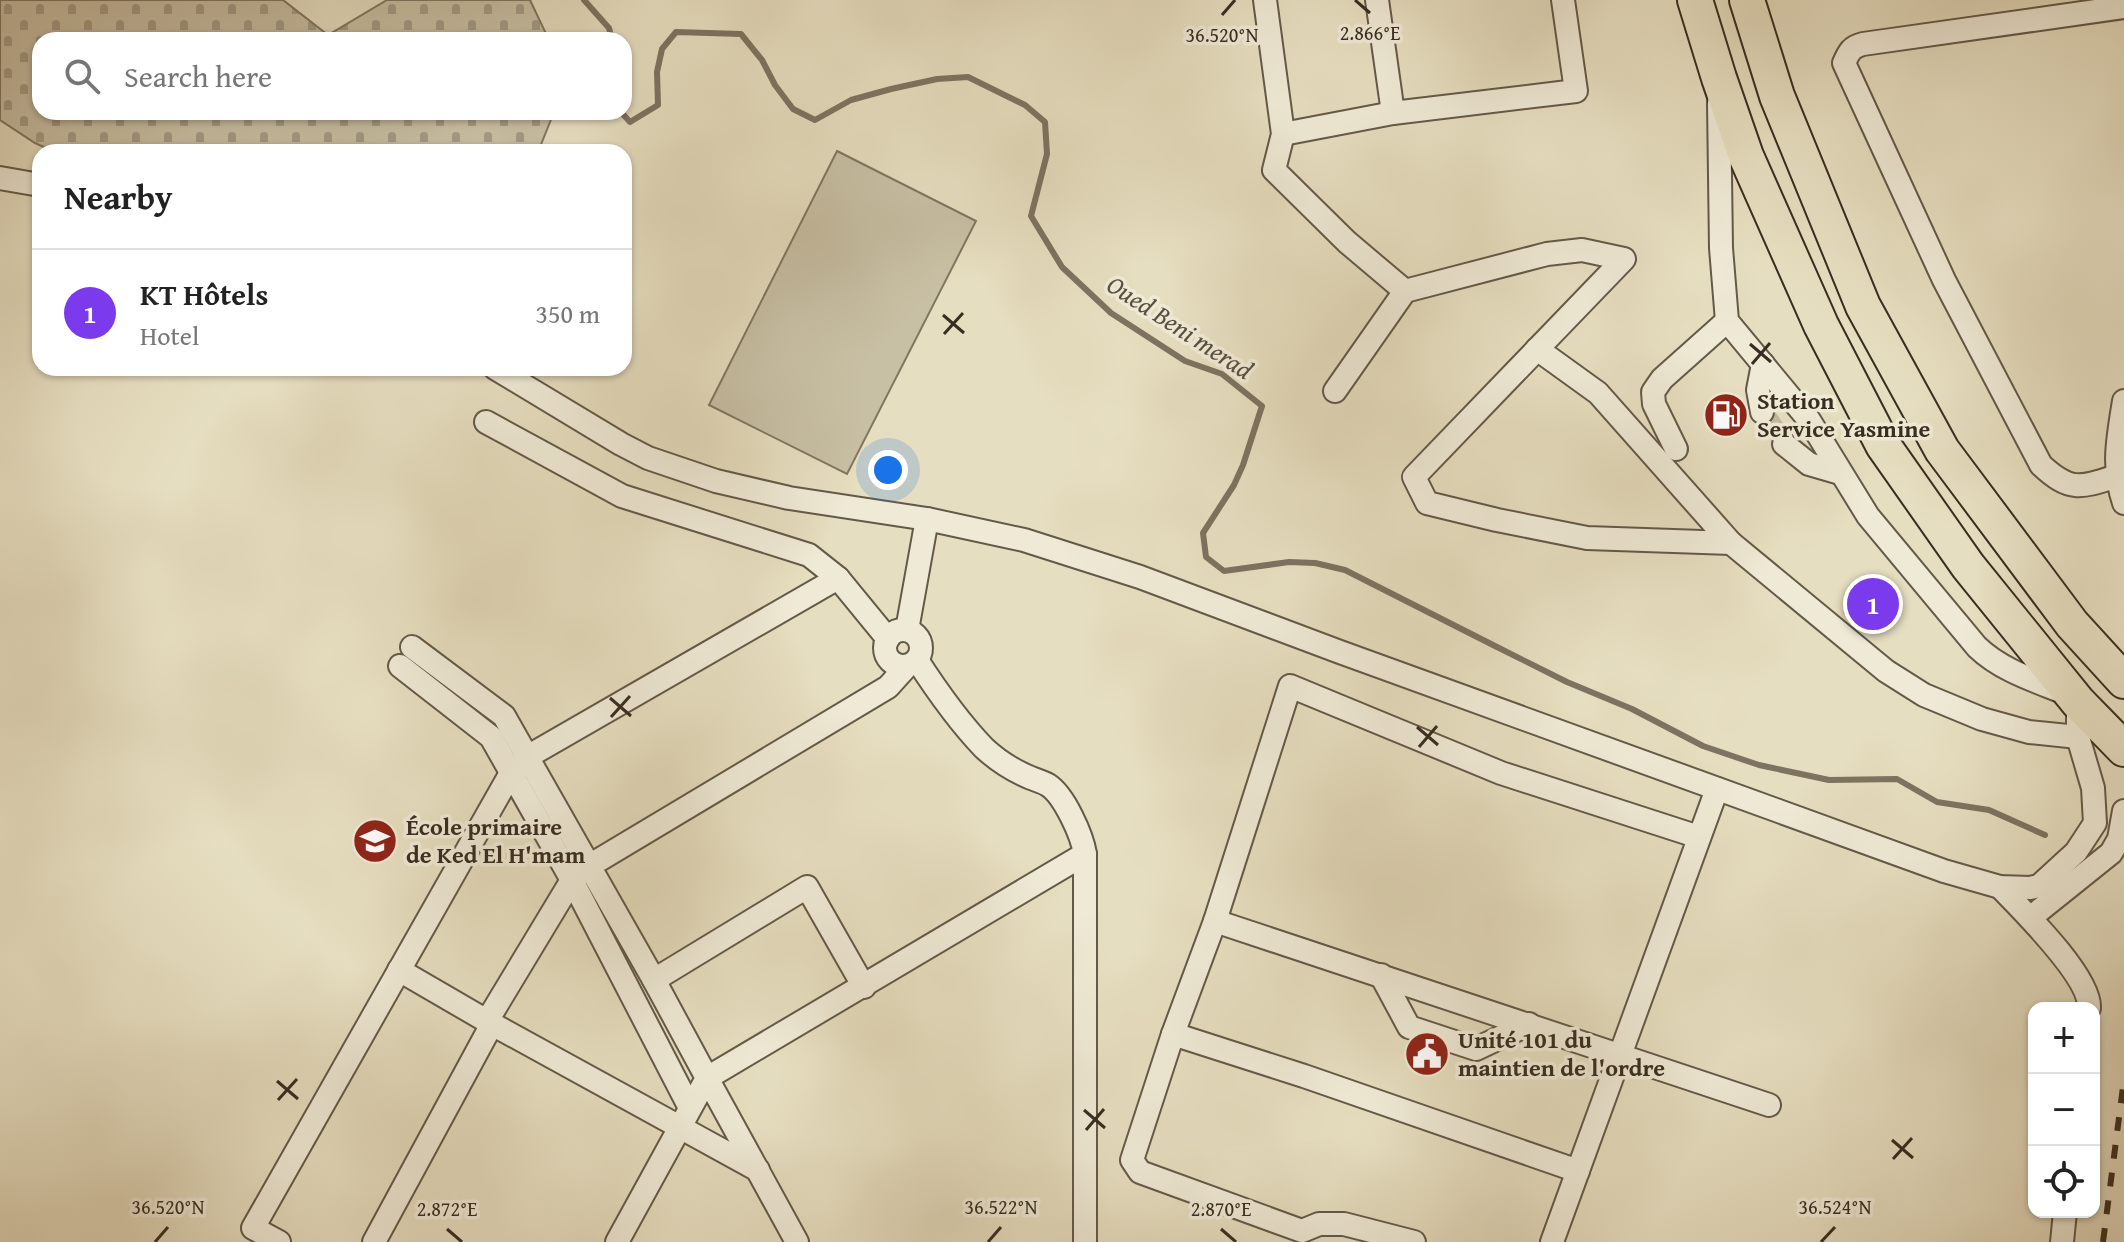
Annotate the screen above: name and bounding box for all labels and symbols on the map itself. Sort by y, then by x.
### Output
text: 2.866°E [1340,18,1400,47]
text: 36.520°N [1185,20,1259,49]
water label: Oued Beni merad [1099,265,1261,389]
place label: Station Service Yasmine [1757,383,1931,446]
fuel station icon: Station Service Yasmine [1702,391,1750,439]
your location [868,450,908,490]
pin: 1 [1847,574,1899,634]
place label: École primaire de Ked El H'mam [406,809,586,872]
school or university icon: École primaire de Ked El H'mam [351,817,399,865]
place label: Unité 101 du maintien de l'ordre [1458,1022,1665,1085]
public building icon: Unité 101 du maintien de l'ordre [1403,1030,1451,1078]
text: 36.520°N [131,1192,205,1221]
text: 36.522°N [964,1192,1038,1221]
text: 36.524°N [1798,1192,1872,1221]
text: 2.872°E [417,1194,477,1223]
text: 2.870°E [1191,1194,1251,1223]

